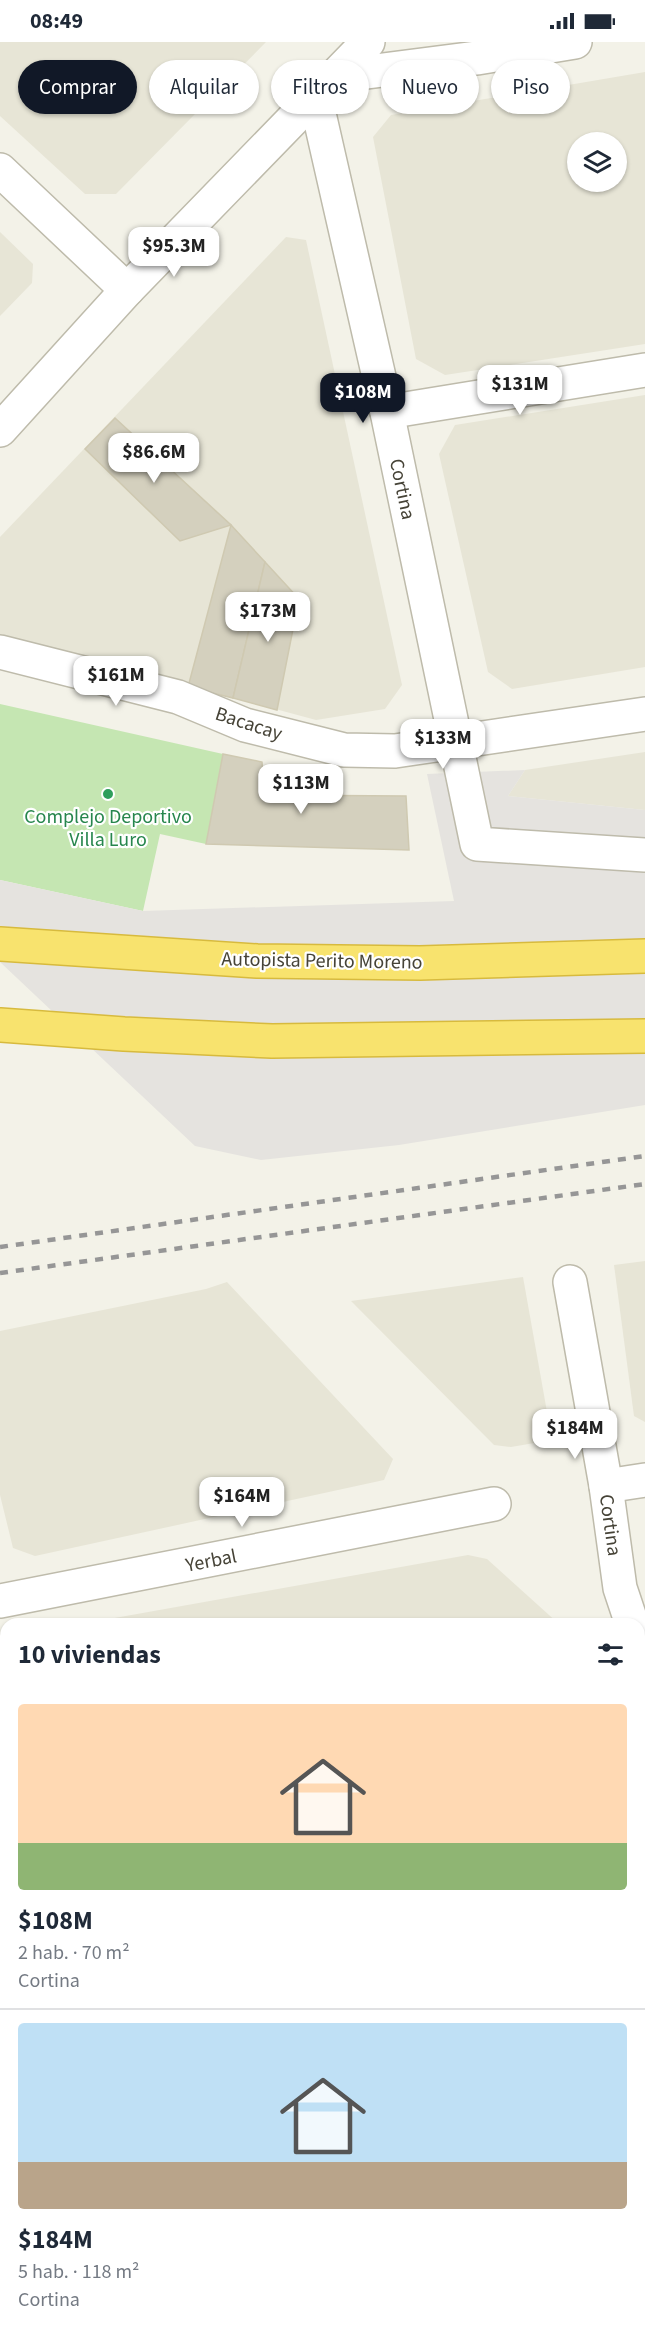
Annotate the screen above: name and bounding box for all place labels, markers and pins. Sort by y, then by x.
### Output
pin: $95.3M [125,227,223,278]
pin: $131M [478,365,562,416]
pin: $108M [321,373,405,424]
pin: $86.6M [105,433,203,484]
pin: $173M [226,592,310,643]
pin: $161M [74,656,158,707]
pin: $133M [401,719,485,770]
pin: $113M [259,764,343,815]
marker: Complejo Deportivo Villa Luro [101,787,115,801]
place label: Complejo Deportivo Villa Luro [24,803,192,854]
pin: $184M [533,1409,617,1460]
pin: $164M [200,1477,284,1528]

